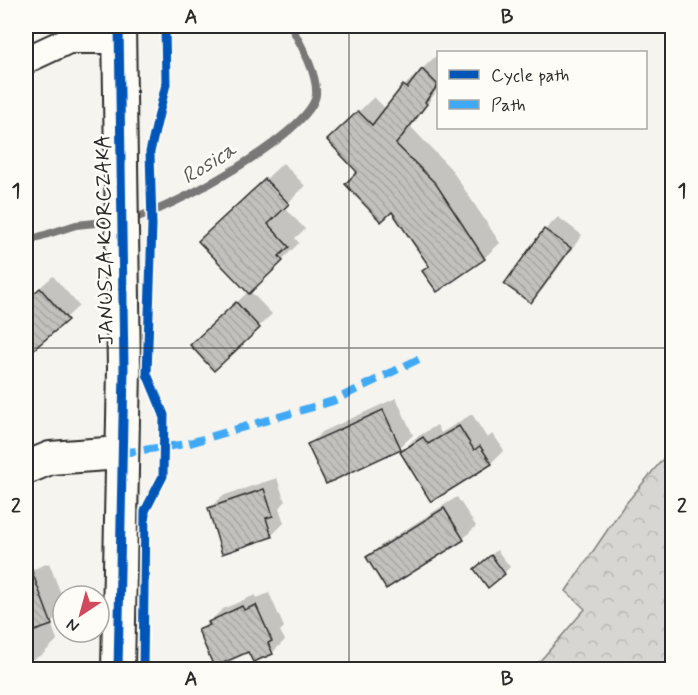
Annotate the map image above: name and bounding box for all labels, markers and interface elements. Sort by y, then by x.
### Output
text: A [184,4,198,31]
text: B [501,4,514,31]
legend [437,51,647,129]
text: Cycle path [491,64,569,88]
text: Path [491,94,526,118]
street label: JANUSZA KORCZAKA [89,134,121,346]
water label: Rosica [177,136,242,191]
text: 1 [12,178,20,205]
text: 1 [678,178,686,205]
text: 2 [11,493,21,520]
text: 2 [677,493,687,520]
north arrow [51,584,111,644]
text: N [63,613,84,637]
text: A [184,666,198,693]
text: B [501,666,514,693]

